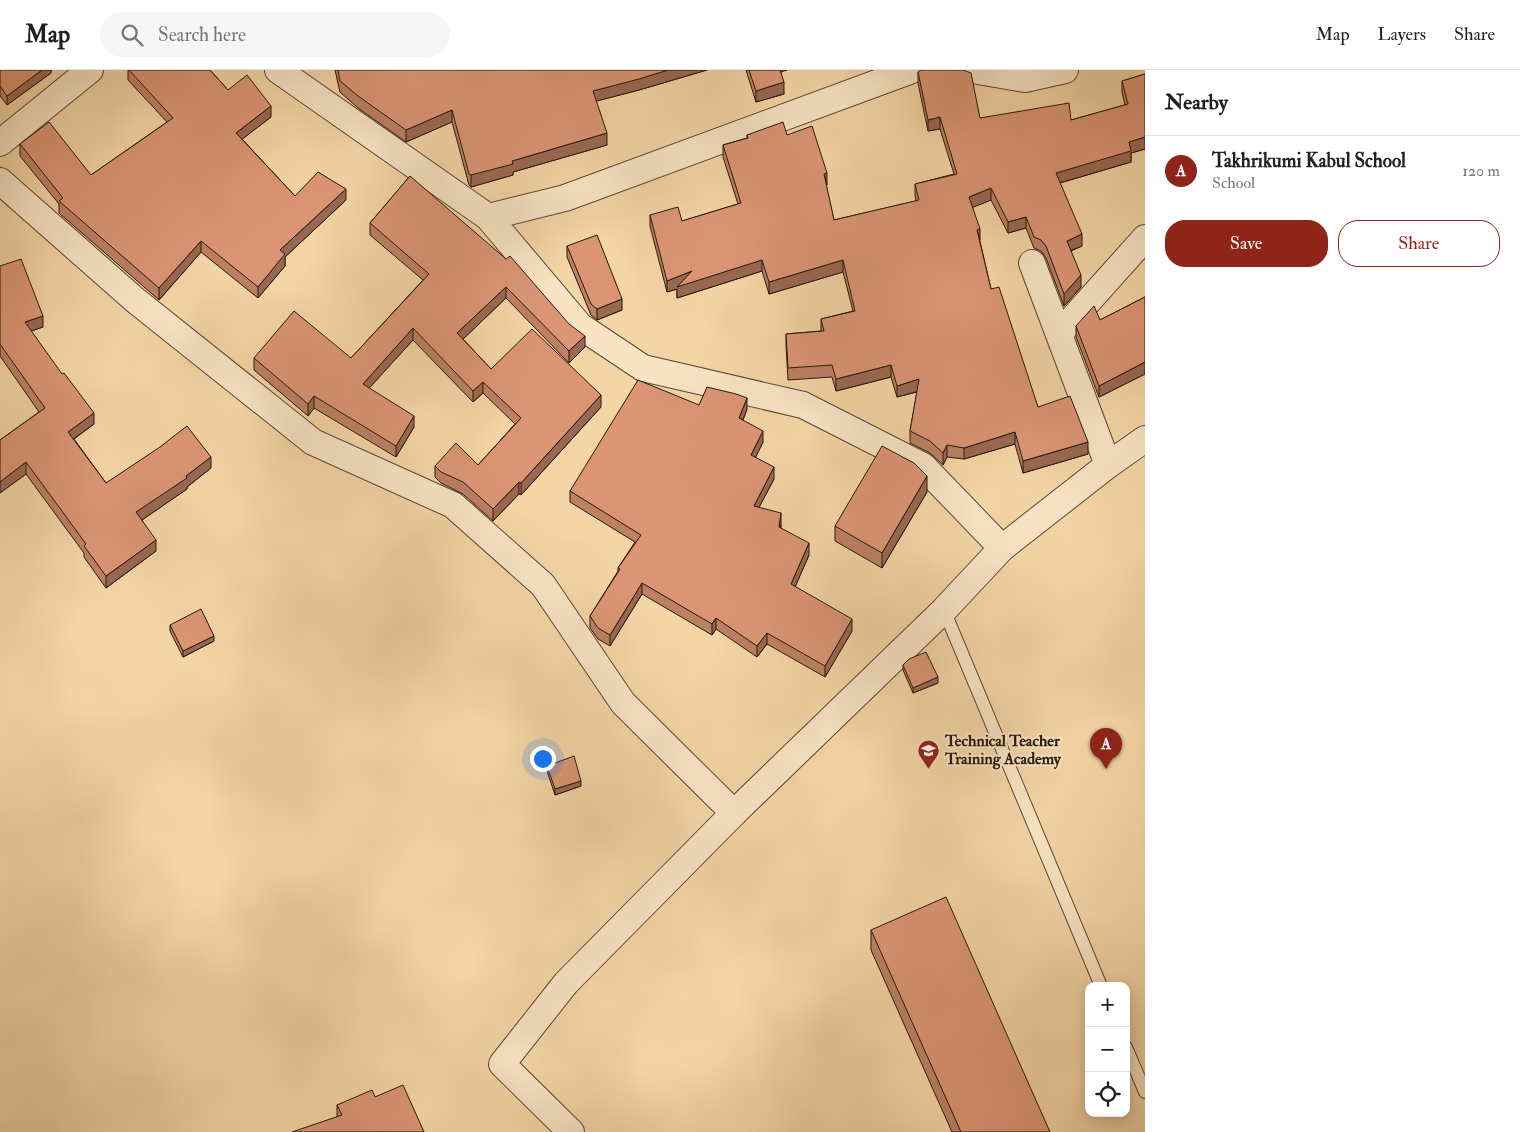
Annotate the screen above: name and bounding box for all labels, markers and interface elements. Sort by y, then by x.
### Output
search box [100,12,450,57]
text: Map [25,19,70,50]
icon: search [118,21,146,49]
text: Search here [158,23,246,47]
text: Map [1316,23,1350,46]
text: Layers [1378,23,1426,46]
text: Share [1454,23,1495,46]
text: Nearby [1165,89,1228,116]
text: Takhrikumi Kabul School [1212,149,1406,173]
text: A [1176,161,1186,181]
text: 120 m [1462,161,1500,181]
text: School [1212,173,1255,193]
button: Save [1165,220,1328,267]
button: Share [1338,220,1500,267]
pin: A [1090,728,1122,769]
place label: Technical Teacher Training Academy [944,731,1062,770]
school or university icon: Technical Teacher Training Academy [917,738,941,769]
your location [530,746,556,772]
map controls [1085,982,1130,1117]
button: + [1085,982,1130,1027]
button: − [1085,1027,1130,1072]
button: locate [1085,1072,1130,1117]

